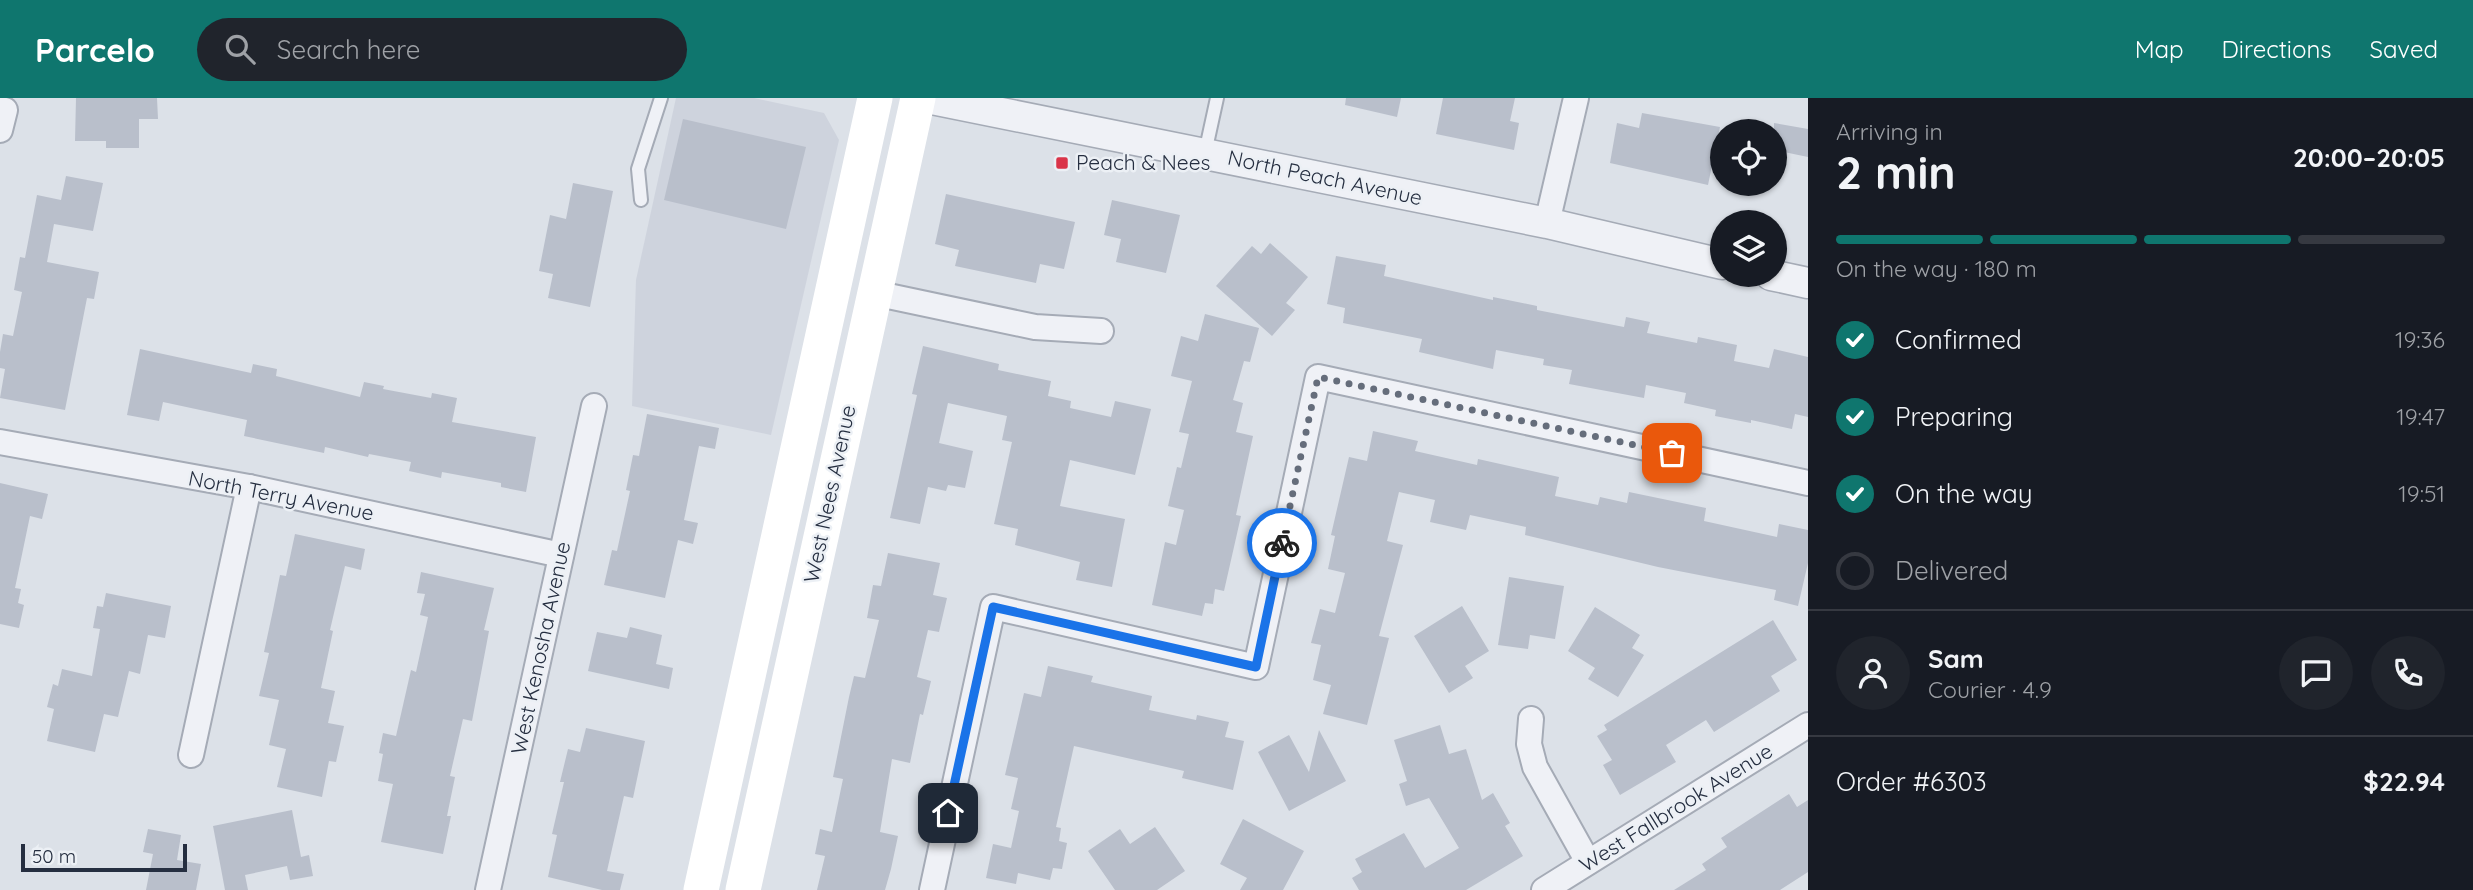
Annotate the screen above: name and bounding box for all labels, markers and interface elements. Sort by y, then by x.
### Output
search box [197,18,687,81]
text: Parcelo [35,29,155,70]
icon: search [221,30,259,68]
text: Search here [277,33,420,66]
text: Map [2135,34,2184,64]
text: Directions [2222,34,2332,64]
text: Saved [2370,34,2438,64]
text: Arriving in [1836,117,1943,146]
map controls [1710,119,1787,287]
button: locate [1710,119,1787,196]
text: 20:00–20:05 [2293,141,2445,174]
text: 2 min [1836,143,1956,201]
street label: North Peach Avenue [1226,144,1425,210]
place label: Peach & Nees [1076,149,1210,175]
marker: Peach & Nees [1054,155,1070,171]
button: layers [1710,210,1787,287]
text: On the way · 180 m [1836,254,2037,283]
icon: check [1836,321,1874,359]
text: Confirmed [1895,323,2022,356]
text: 19:36 [2395,325,2445,354]
icon: check [1836,398,1874,436]
text: Preparing [1895,400,2013,433]
text: 19:47 [2396,402,2445,431]
street label: West Nees Avenue [797,403,861,585]
pin [1642,423,1702,483]
icon: bag [1653,434,1691,472]
street label: North Terry Avenue [186,464,376,526]
icon: check [1836,475,1874,513]
text: On the way [1895,477,2033,510]
text: 19:51 [2398,479,2445,508]
courier [1247,508,1317,578]
icon: bike [1263,524,1301,562]
street label: West Kenosha Avenue [505,539,575,757]
text: Delivered [1895,554,2008,587]
button: person [1836,636,1910,710]
button: chat [2279,636,2353,710]
button: phone [2371,636,2445,710]
text: Sam [1928,642,1984,675]
text: Courier · 4.9 [1928,675,2052,704]
street label: West Fallbrook Avenue [1574,737,1777,877]
text: Order #6303 [1836,765,1987,798]
text: $22.94 [2363,765,2445,798]
pin [918,783,978,843]
icon: home [929,794,967,832]
scale bar [21,841,187,873]
text: 50 m [32,844,76,868]

